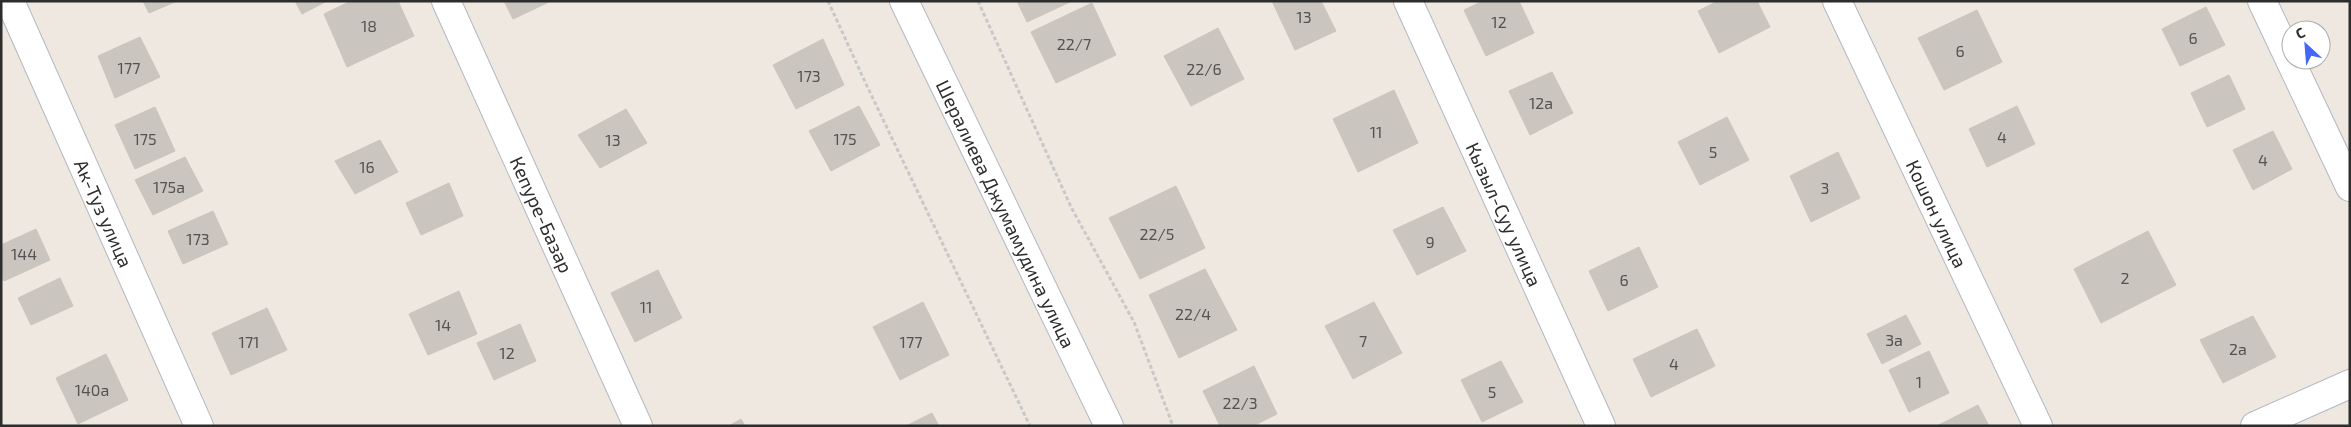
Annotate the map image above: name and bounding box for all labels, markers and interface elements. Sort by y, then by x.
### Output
house number: 13 [1296,7,1312,26]
house number: 12 [1491,12,1507,31]
house number: 18 [361,16,377,35]
north arrow [2281,20,2331,70]
text: С [2293,23,2308,42]
house number: 6 [2188,28,2198,47]
house number: 22/7 [1057,34,1091,53]
house number: 6 [1955,41,1965,60]
house number: 177 [118,58,140,77]
house number: 22/6 [1186,59,1222,78]
house number: 173 [797,66,821,85]
street label: Шералиева Джумамудина улица [932,76,1081,351]
house number: 12а [1529,93,1553,112]
house number: 11 [1370,122,1382,141]
house number: 4 [1997,127,2007,146]
house number: 175 [133,129,157,148]
house number: 175 [833,129,857,148]
house number: 13 [605,130,621,149]
street label: Кызыл-Суу улица [1462,138,1547,290]
house number: 5 [1709,142,1717,161]
house number: 4 [2258,150,2268,169]
street label: Кепуре-Базар [506,152,579,276]
street label: Ак-Туз улица [70,155,138,271]
street label: Кошон улица [1902,156,1973,271]
house number: 16 [359,157,375,176]
house number: 175а [153,177,185,196]
house number: 3 [1821,178,1829,197]
house number: 22/5 [1140,224,1174,243]
house number: 173 [186,229,210,248]
house number: 9 [1425,232,1435,251]
house number: 144 [11,244,37,263]
house number: 2 [2121,268,2130,287]
house number: 6 [1619,270,1629,289]
house number: 11 [640,297,652,316]
house number: 22/4 [1175,304,1211,323]
house number: 14 [435,315,451,334]
house number: 3а [1885,330,1903,349]
house number: 7 [1359,331,1367,350]
house number: 171 [239,332,259,351]
house number: 177 [900,332,922,351]
house number: 2а [2229,339,2247,358]
house number: 12 [499,343,515,362]
house number: 4 [1669,354,1679,373]
house number: 1 [1916,372,1922,391]
house number: 140а [75,380,109,399]
house number: 5 [1488,382,1496,401]
house number: 22/3 [1222,393,1258,412]

